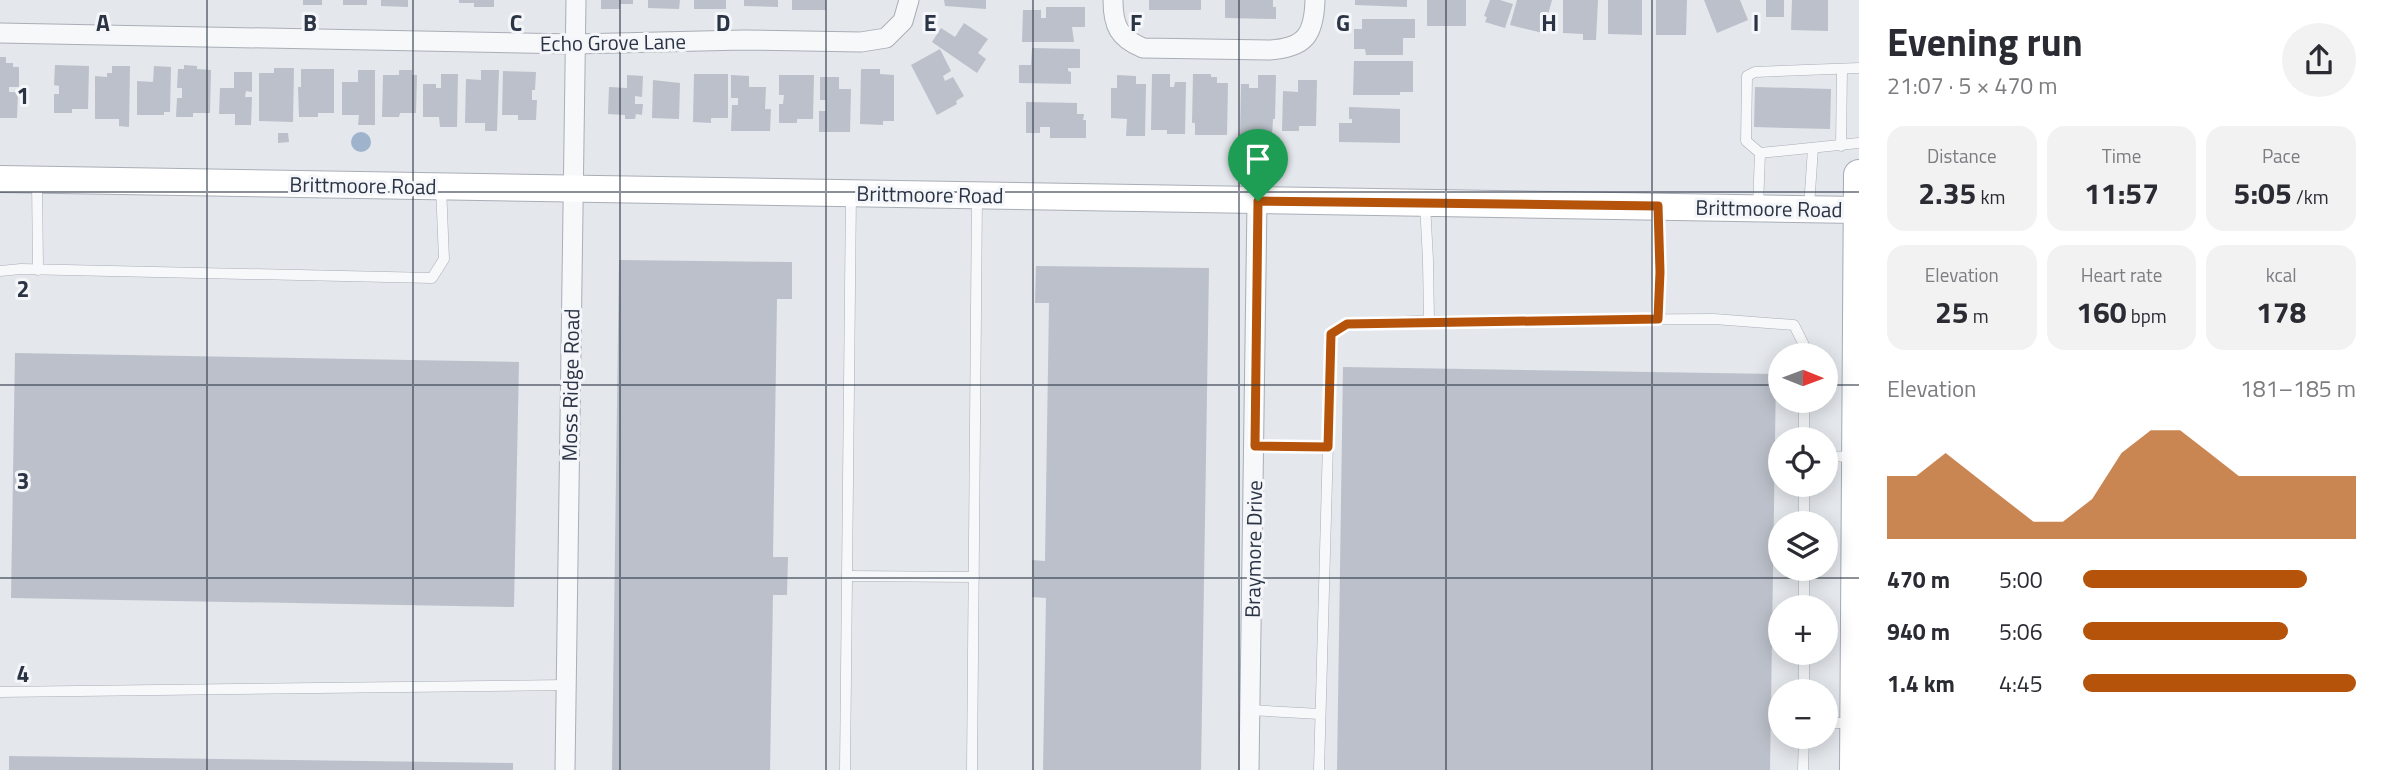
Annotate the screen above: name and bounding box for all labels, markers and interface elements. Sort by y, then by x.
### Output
text: A [96,5,110,40]
text: B [303,5,317,40]
text: C [510,5,522,40]
text: D [716,5,730,40]
text: E [924,5,936,40]
text: F [1130,5,1142,40]
text: G [1336,5,1350,40]
text: H [1541,5,1557,40]
text: I [1753,5,1759,40]
text: Evening run [1887,13,2083,71]
button: share [2282,23,2356,97]
street label: Echo Grove Lane [540,25,686,59]
text: 21:07 · 5 × 470 m [1887,68,2057,103]
text: 1 [17,78,29,113]
pin [1228,129,1288,201]
icon: arrive [1239,140,1277,178]
text: Distance [1927,141,1997,170]
text: Time [2102,141,2141,170]
text: Pace [2262,141,2300,170]
street label: Brittmoore Road [289,168,437,202]
text: 2.35 [1918,170,1976,216]
text: 11:57 [2084,170,2159,216]
text: 5:05 [2234,170,2292,216]
street label: Brittmoore Road [856,177,1004,211]
text: km [1976,182,2005,211]
text: /km [2292,182,2329,211]
street label: Brittmoore Road [1695,191,1843,225]
text: Elevation [1925,260,1999,289]
text: Heart rate [2081,260,2162,289]
text: kcal [2266,260,2297,289]
text: 2 [17,271,29,306]
text: 25 [1935,289,1969,335]
text: 160 [2076,289,2127,335]
text: 178 [2256,289,2306,335]
text: m [1969,301,1989,330]
text: bpm [2127,301,2167,330]
street label: Moss Ridge Road [553,308,587,462]
north arrow [1768,343,1838,413]
map controls [1768,343,1838,749]
text: Elevation [1887,371,1976,406]
text: 181–185 m [2240,371,2356,406]
button: locate [1768,427,1838,497]
text: 3 [17,463,29,498]
street label: Braymore Drive [1236,480,1270,618]
button: layers [1768,511,1838,581]
text: 470 m [1887,562,1950,597]
text: 5:00 [1999,562,2043,597]
button: + [1768,595,1838,665]
text: 940 m [1887,614,1950,649]
text: 5:06 [1999,614,2043,649]
text: 4 [17,656,29,691]
text: 1.4 km [1887,666,1955,701]
text: 4:45 [1999,666,2043,701]
button: − [1768,679,1838,749]

